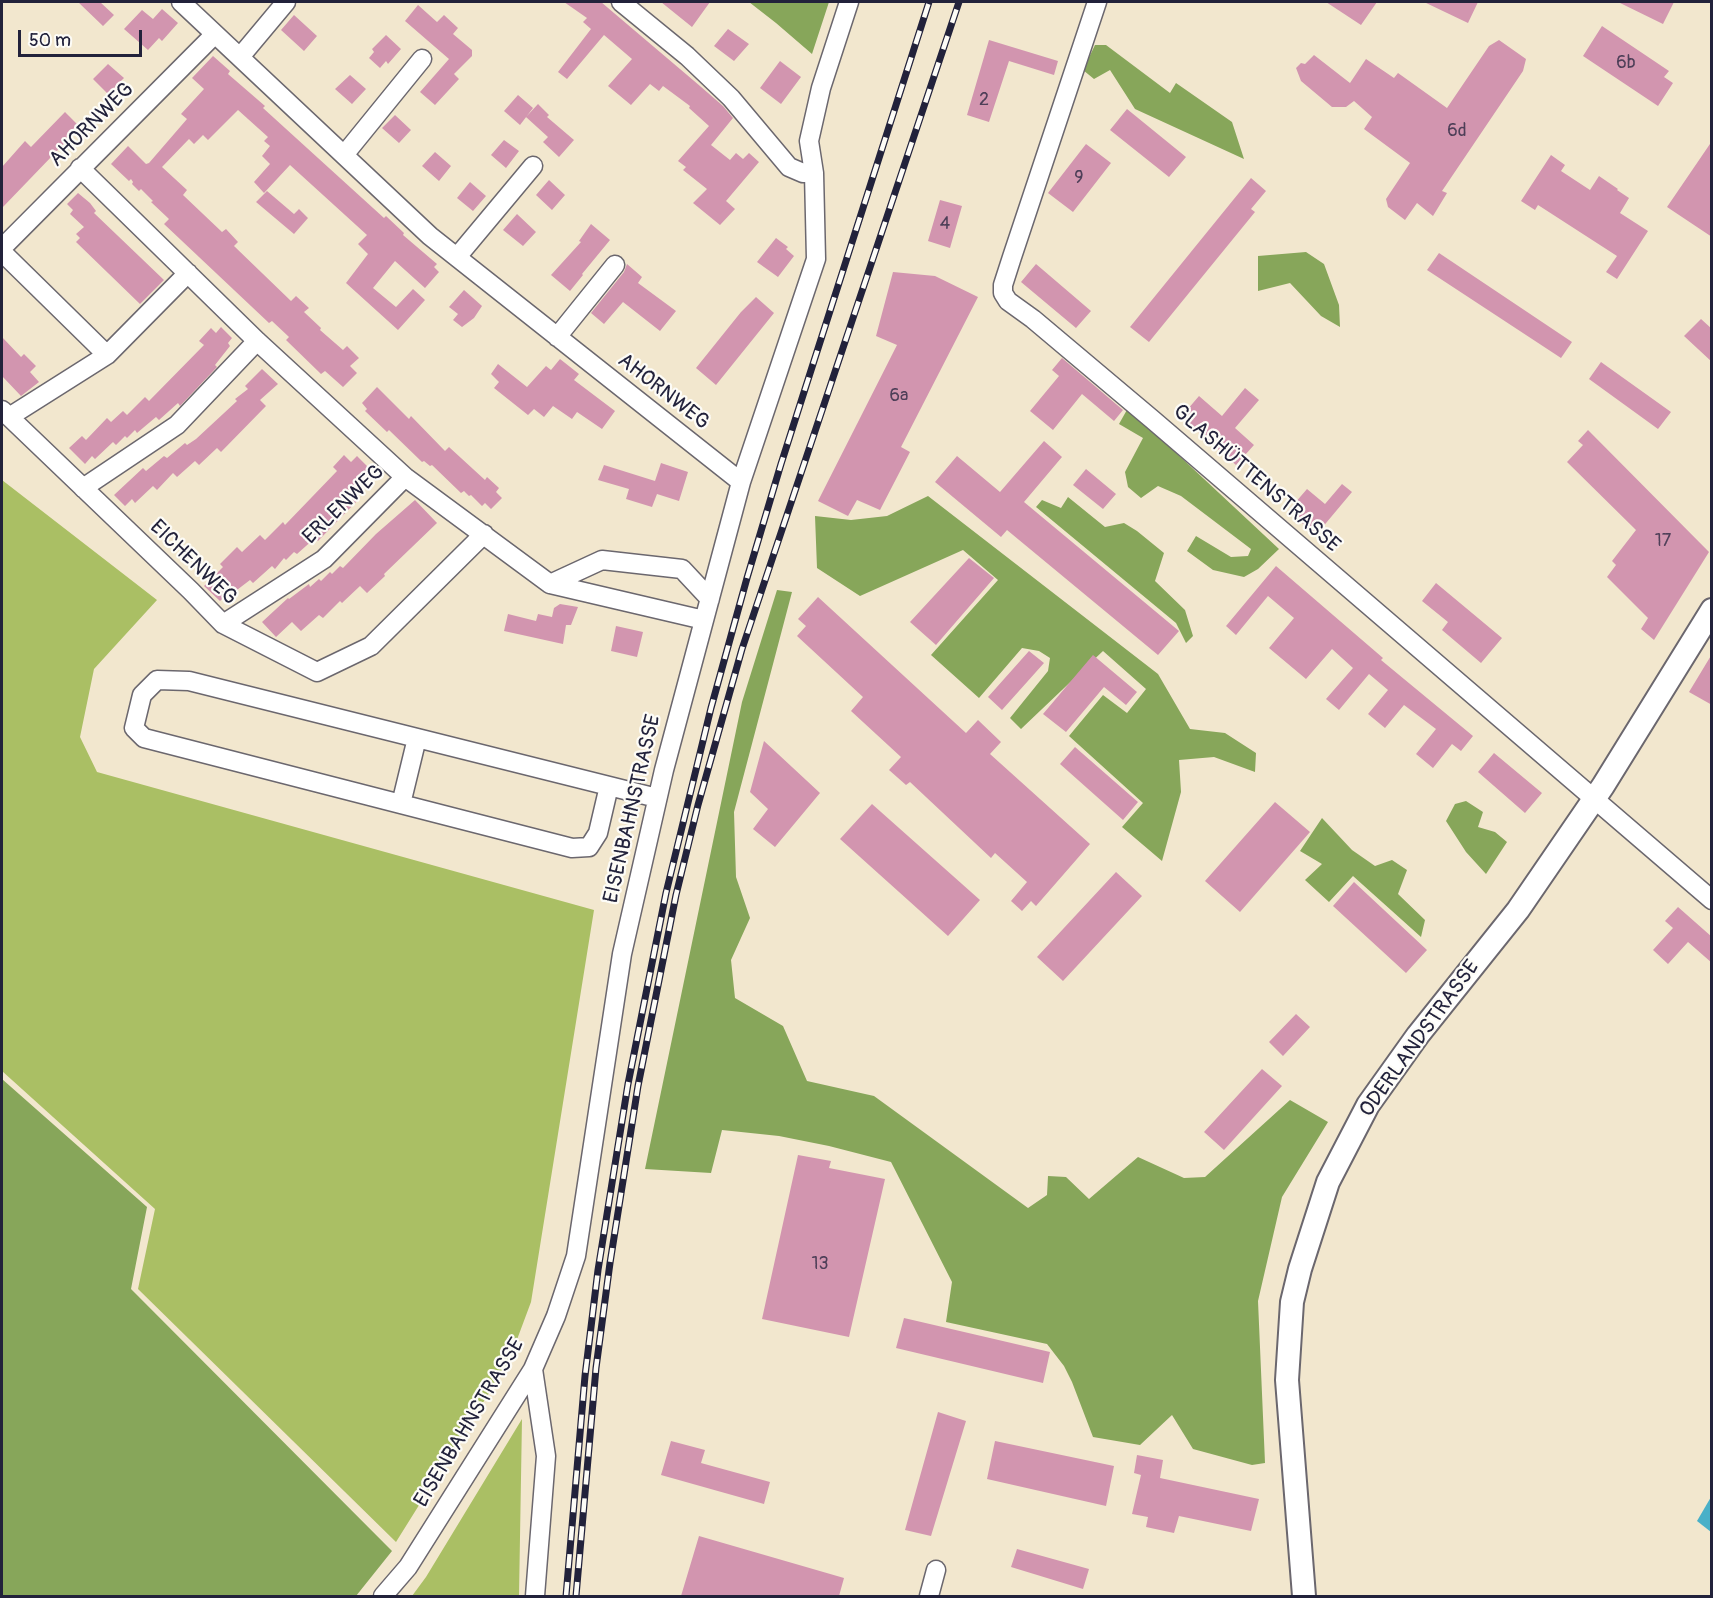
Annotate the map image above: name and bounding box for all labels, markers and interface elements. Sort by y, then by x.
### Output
scale bar [21,18,146,56]
text: 50 m [29,29,71,52]
house number: 6b [1616,52,1636,74]
street label: AHORNWEG [44,77,140,173]
house number: 2 [979,89,989,111]
house number: 6d [1447,120,1467,142]
house number: 9 [1074,167,1084,189]
house number: 4 [940,213,950,235]
street label: AHORNWEG [612,348,714,436]
house number: 6a [890,385,908,407]
street label: GLASHÜTTENSTRASSE [1167,400,1345,558]
street label: ERLENWEG [298,460,390,550]
street label: EICHENWEG [144,515,242,611]
house number: 17 [1655,530,1671,552]
street label: EISENBAHNSTRASSE [599,712,667,906]
street label: ODERLANDSTRASSE [1355,956,1485,1122]
house number: 13 [811,1253,829,1275]
street label: EISENBAHNSTRASSE [410,1334,530,1512]

